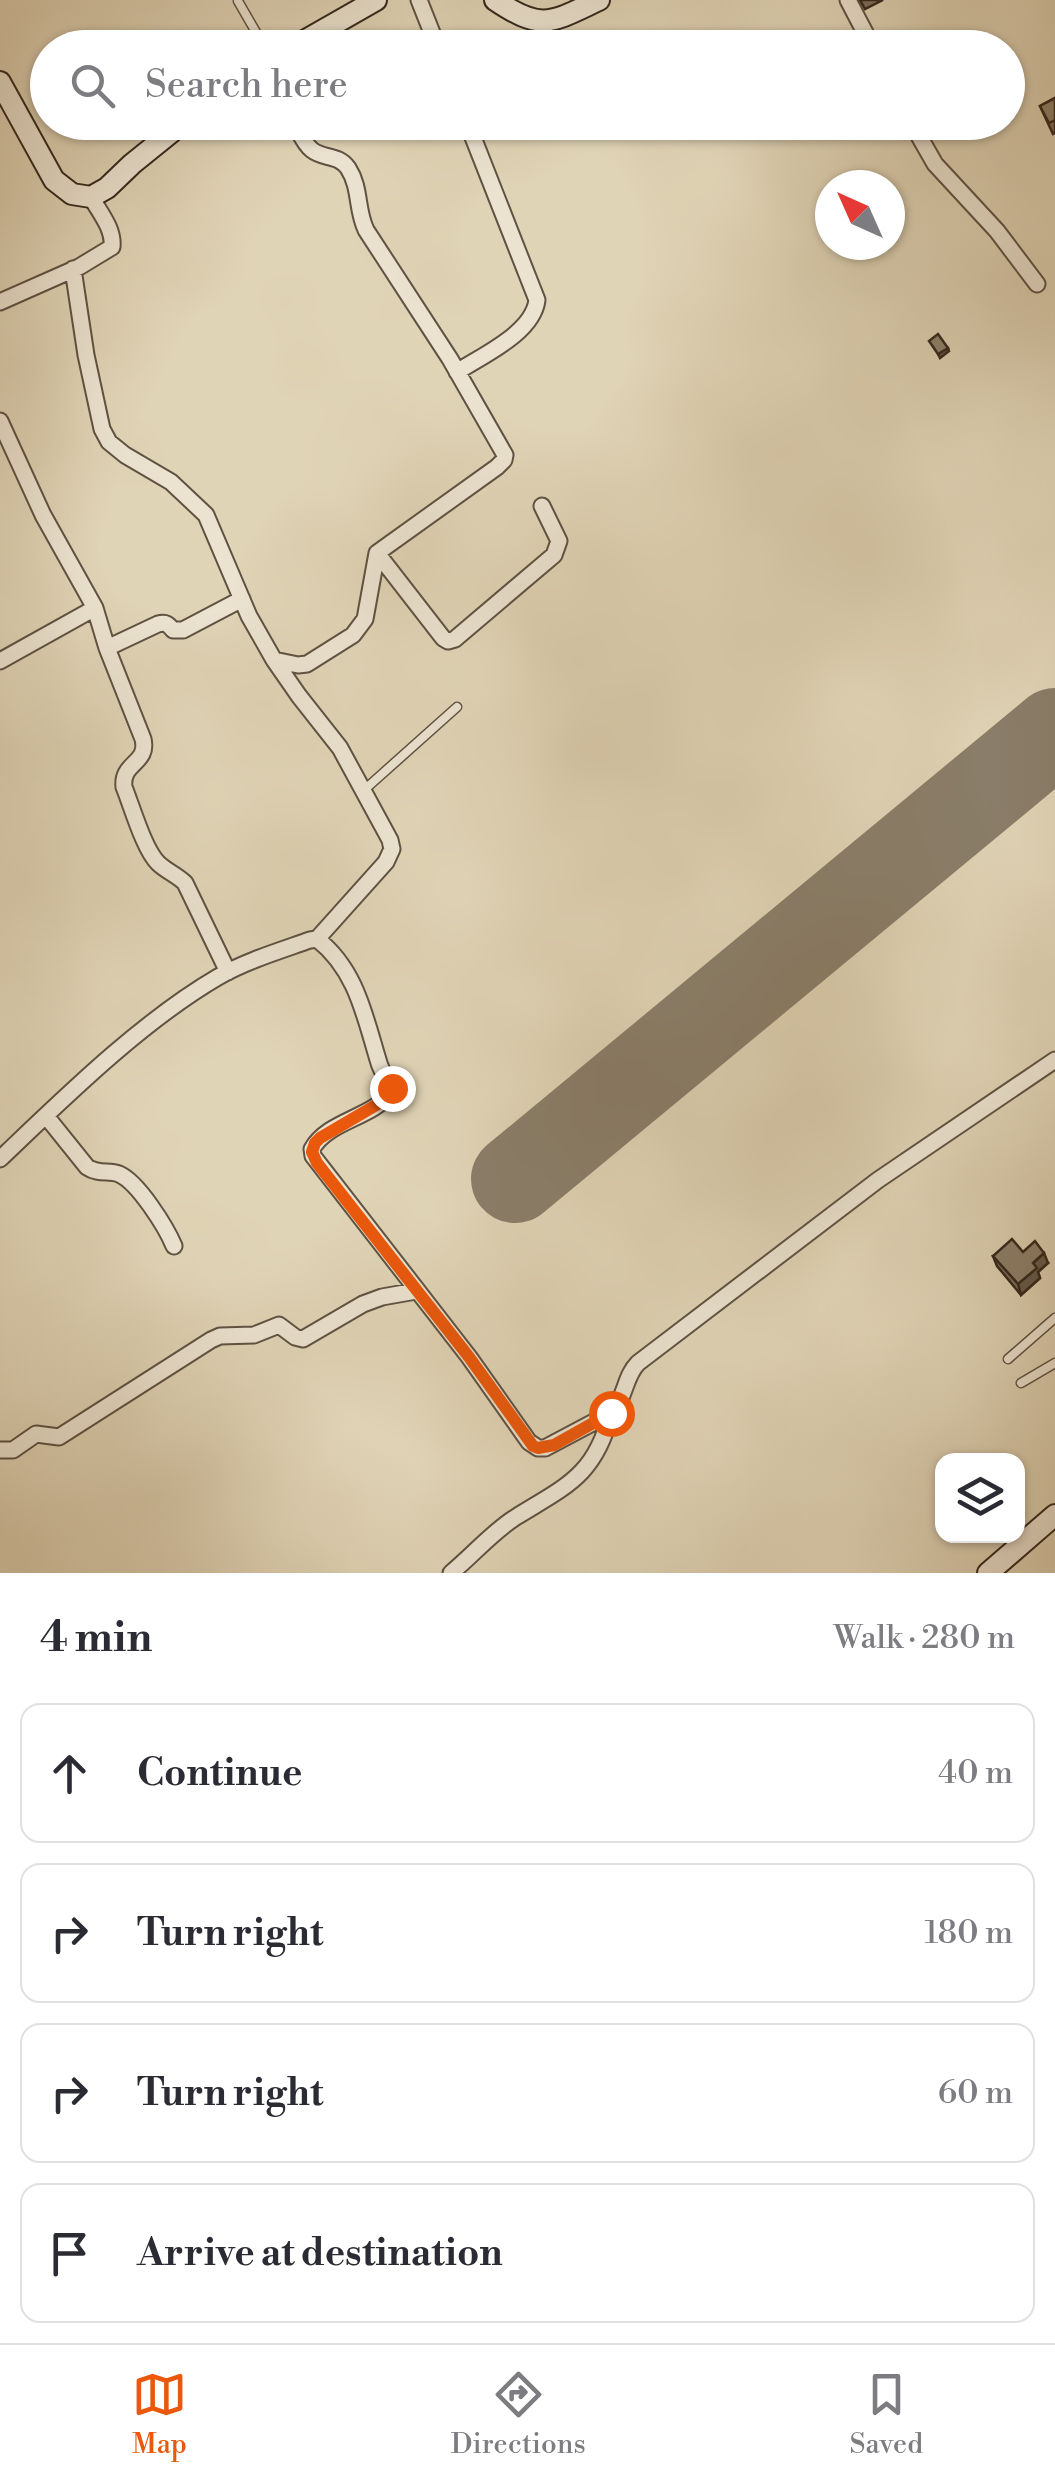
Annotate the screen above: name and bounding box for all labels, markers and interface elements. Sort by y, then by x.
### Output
search box [30,30,1025,140]
icon: search [65,58,120,113]
text: Search here [145,62,348,109]
north arrow [815,170,905,260]
route end [370,1066,416,1112]
route start [589,1391,635,1437]
map controls [935,1453,1025,1543]
button: layers [935,1453,1025,1543]
text: 4 min [40,1612,152,1665]
text: Walk · 280 m [833,1618,1015,1658]
icon: ahead [42,1746,97,1801]
text: Continue [137,1750,302,1797]
text: 40 m [938,1753,1013,1793]
icon: right [42,1906,97,1961]
text: Turn right [137,1910,323,1957]
text: 180 m [924,1913,1013,1953]
icon: right [42,2066,97,2121]
text: Turn right [137,2070,323,2117]
text: 60 m [938,2073,1013,2113]
icon: arrive [42,2226,97,2281]
text: Arrive at destination [137,2230,503,2277]
tab: Map [132,2367,187,2462]
tab: Directions [451,2367,586,2462]
tab: Saved [850,2367,923,2462]

